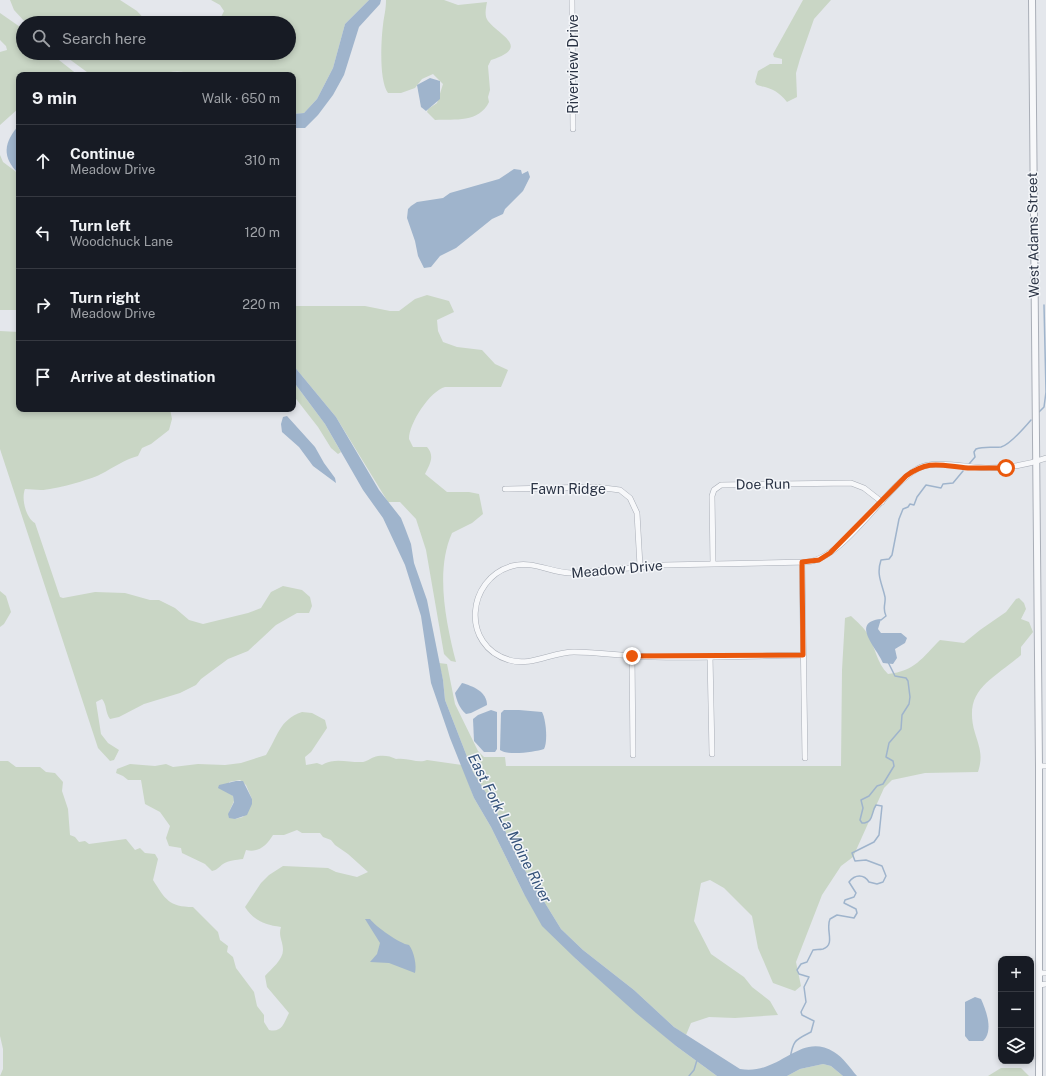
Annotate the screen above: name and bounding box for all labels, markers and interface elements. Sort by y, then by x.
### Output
street label: Riverview Drive [565,14,581,114]
search box [16,16,296,60]
icon: search [30,27,52,49]
text: Search here [62,30,146,47]
text: 9 min [32,88,77,108]
text: Walk · 650 m [202,91,280,106]
text: Continue [70,145,135,162]
icon: ahead [32,150,54,172]
text: 310 m [244,153,280,168]
text: Meadow Drive [70,162,155,177]
street label: West Adams Street [1024,172,1042,298]
text: Turn left [70,217,131,234]
icon: left [32,222,54,244]
text: 120 m [245,225,280,240]
text: Woodchuck Lane [70,234,173,249]
text: Turn right [70,289,140,306]
icon: right [32,294,54,316]
text: 220 m [242,297,280,312]
text: Meadow Drive [70,306,155,321]
icon: arrive [32,366,54,388]
text: Arrive at destination [70,368,215,385]
route start [997,459,1015,477]
street label: Doe Run [736,476,790,492]
street label: Fawn Ridge [530,481,606,497]
street label: Meadow Drive [571,557,664,581]
route end [623,647,641,665]
water label: East Fork La Moine River [465,750,555,906]
map controls [998,956,1034,1064]
button: + [998,956,1034,992]
button: − [998,992,1034,1028]
button: layers [998,1028,1034,1064]

